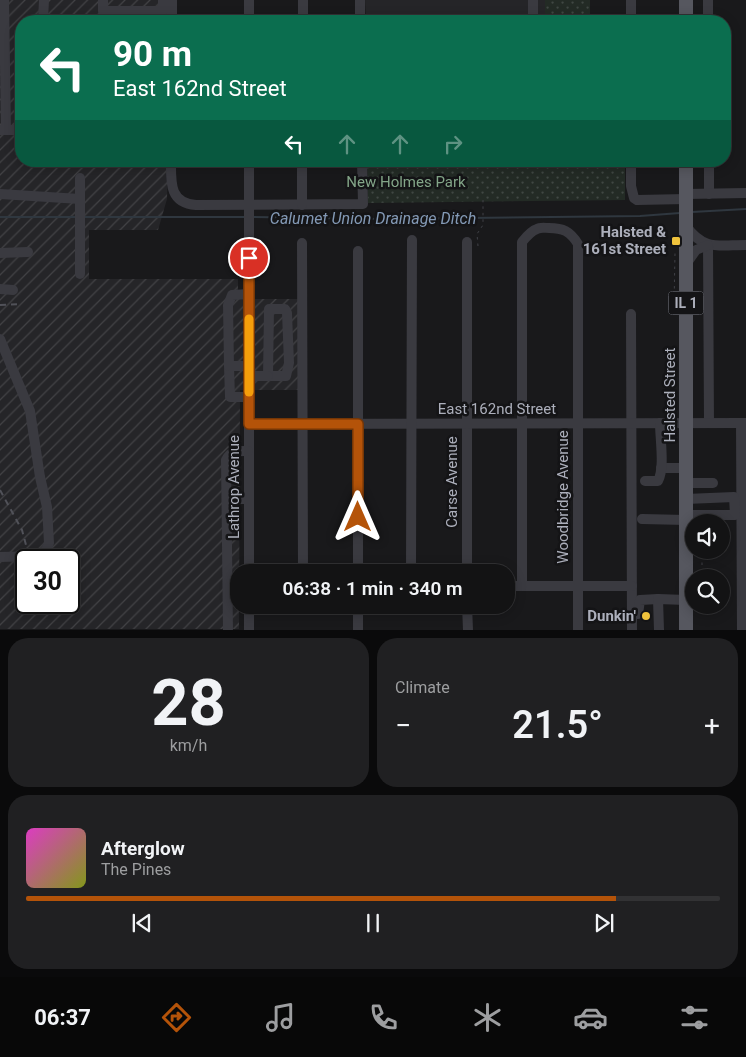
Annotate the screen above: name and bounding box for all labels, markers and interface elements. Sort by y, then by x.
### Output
text: 90 m [113,34,192,75]
icon: left [30,35,95,100]
text: East 162nd Street [113,76,287,101]
icon: left [280,130,308,158]
icon: ahead [333,130,361,158]
icon: ahead [386,130,414,158]
icon: right [439,130,467,158]
park label: New Holmes Park [346,173,466,191]
water label: Calumet Union Drainage Ditch [270,209,476,228]
place label: Halsted & 161st Street [583,223,666,258]
marker: Halsted & 161st Street [670,235,682,247]
pin [228,237,270,279]
icon: arrive [235,244,263,272]
road number: IL 1 [668,292,704,314]
street label: Halsted Street [661,347,679,442]
street label: East 162nd Street [438,400,556,418]
street label: Woodbridge Avenue [554,430,572,564]
street label: Lathrop Avenue [225,435,243,539]
street label: Carse Avenue [443,436,461,528]
position arrow [331,490,383,542]
map controls [685,514,730,614]
button: sound [685,514,730,559]
speed limit sign: 30 [15,549,80,614]
button: search [685,569,730,614]
text: 06:38 · 1 min · 340 m [282,577,463,600]
place label: Dunkin' [587,607,636,625]
marker: Dunkin' [640,610,652,622]
text: 28 [151,665,226,741]
text: Climate [395,678,450,697]
text: 21.5° [512,703,603,747]
text: − [395,709,411,742]
text: + [704,709,720,742]
text: km/h [170,736,207,755]
text: Afterglow [101,837,185,860]
text: The Pines [101,860,171,879]
icon: previous [128,909,156,937]
icon: pause [359,909,387,937]
icon: next [590,909,618,937]
icon: directions [159,1000,194,1035]
icon: music [263,1000,298,1035]
icon: phone [366,1000,401,1035]
icon: climate [470,1000,505,1035]
icon: car [573,1000,608,1035]
icon: filters [677,1000,712,1035]
text: 06:37 [34,1005,91,1030]

